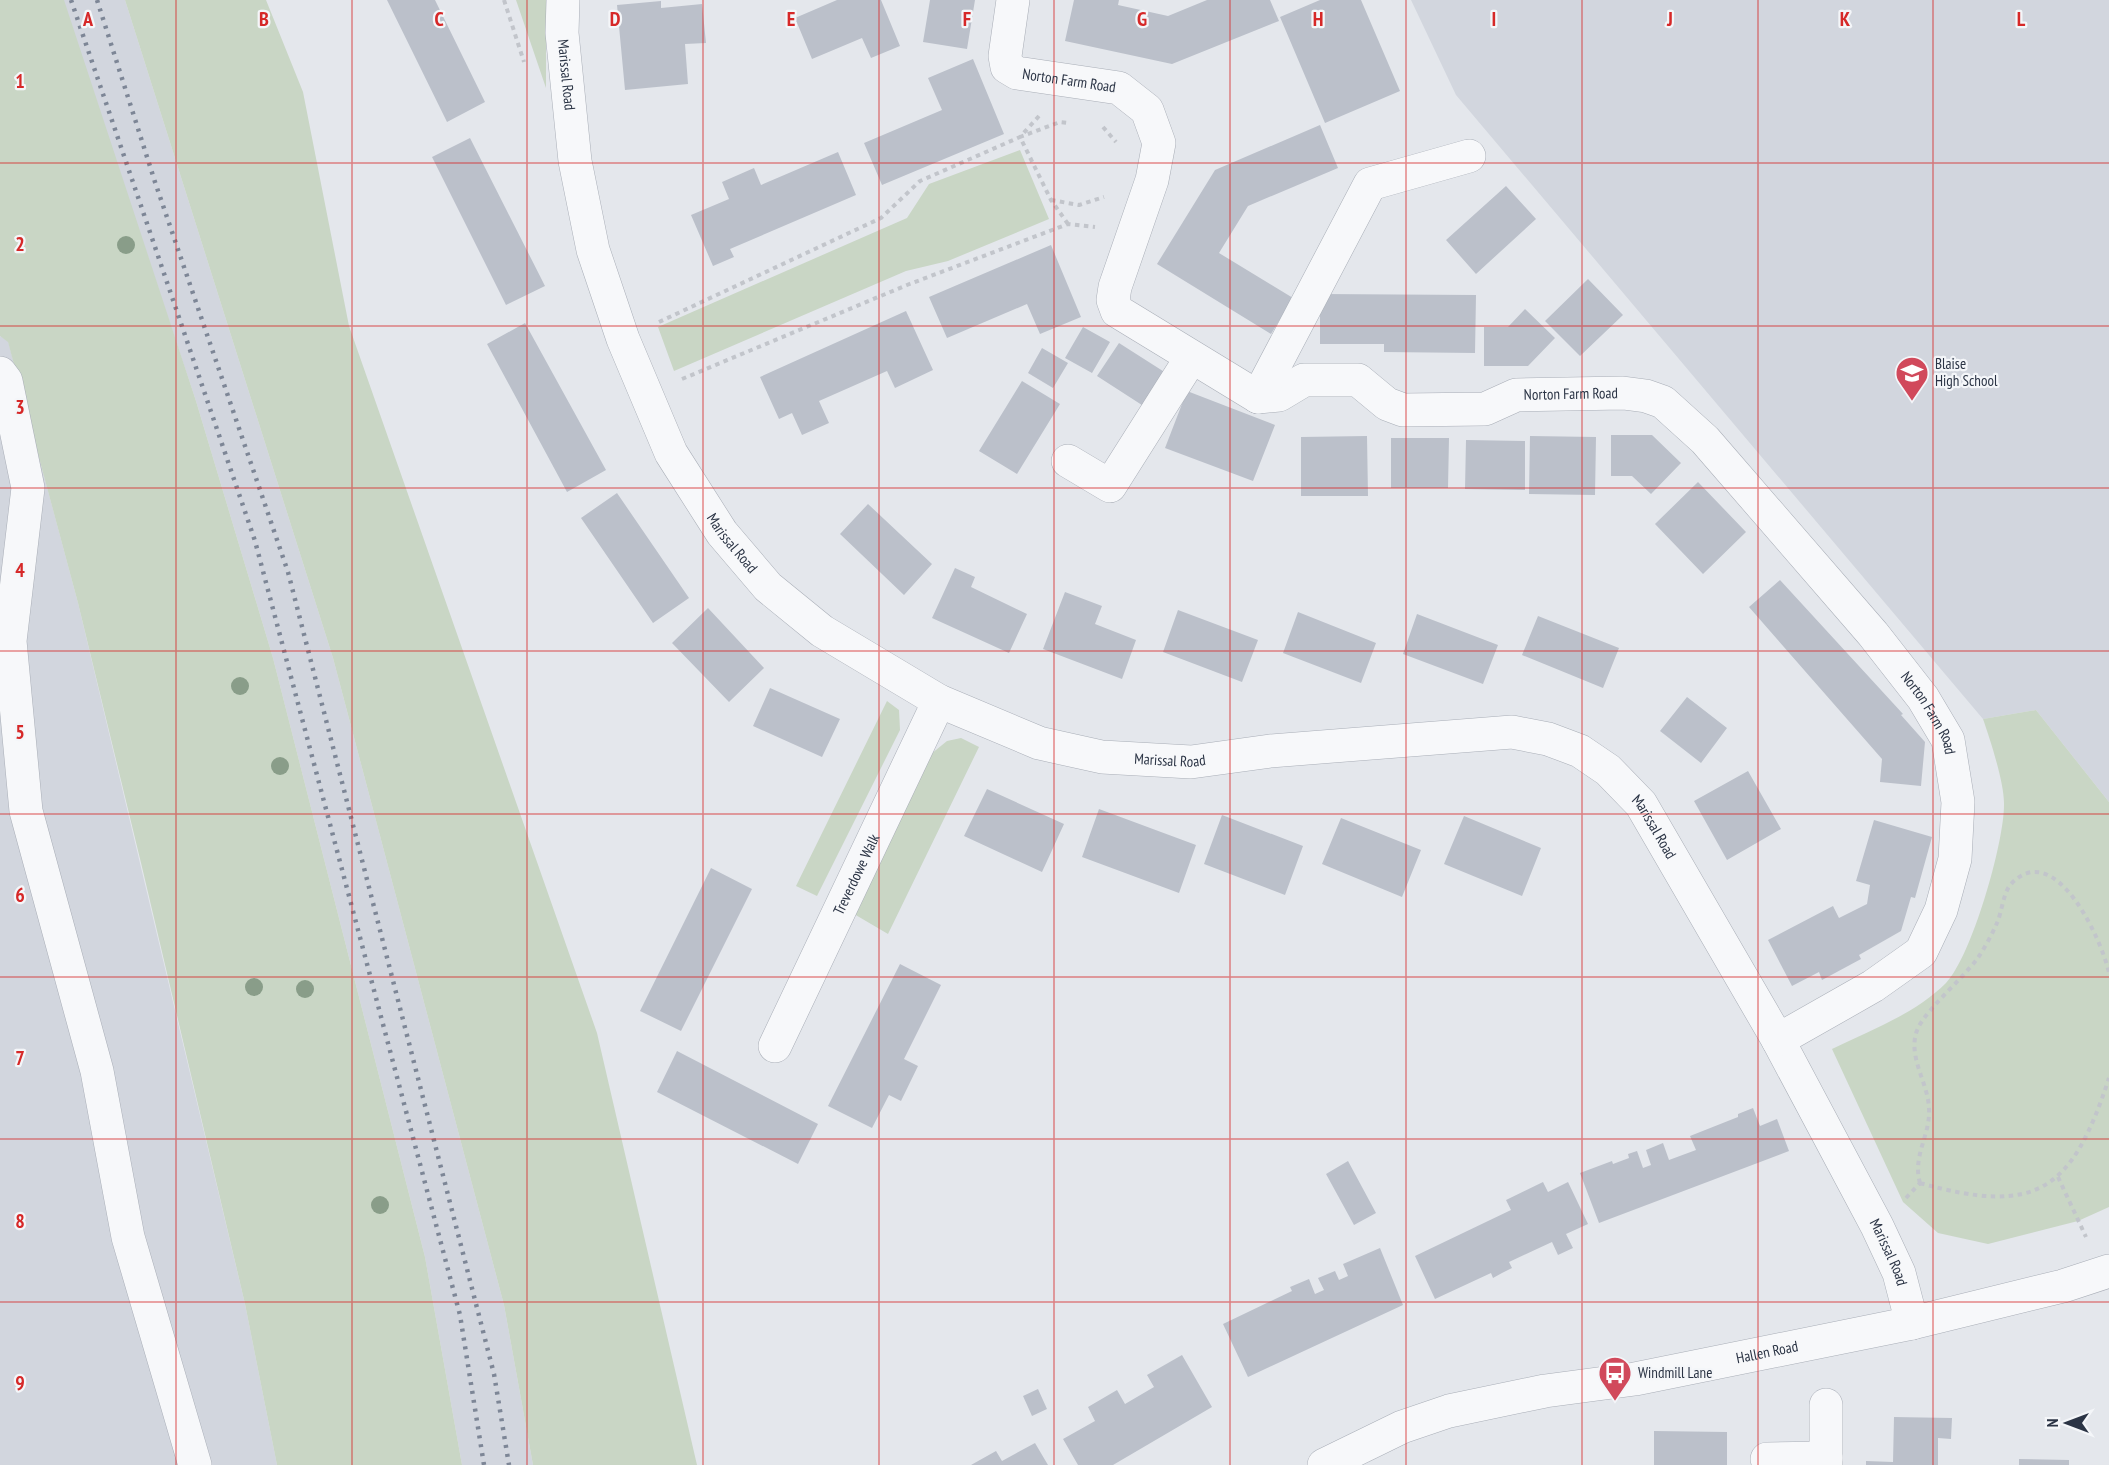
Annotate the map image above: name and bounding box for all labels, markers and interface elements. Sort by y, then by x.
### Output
text: A [82,6,94,32]
text: B [259,6,269,32]
text: C [434,6,444,32]
text: D [610,6,621,32]
text: E [787,6,795,32]
text: F [963,6,971,32]
text: G [1137,6,1147,32]
text: H [1313,6,1323,32]
text: I [1492,6,1496,32]
text: J [1666,6,1673,32]
text: K [1840,6,1851,32]
text: L [2017,6,2026,32]
street label: Marissal Road [554,38,580,111]
street label: Norton Farm Road [1021,64,1117,96]
text: 1 [15,68,25,94]
text: 2 [15,231,25,257]
place label: Blaise High School [1935,354,1998,390]
school or university icon: Blaise High School [1894,355,1930,402]
street label: Norton Farm Road [1524,383,1618,404]
text: 3 [15,394,25,420]
street label: Marissal Road [703,509,762,577]
text: 4 [15,557,25,583]
street label: Norton Farm Road [1897,667,1960,756]
text: 5 [15,719,25,745]
street label: Marissal Road [1134,749,1207,771]
street label: Marissal Road [1628,790,1681,862]
street label: Treverdowe Walk [829,831,884,918]
text: 6 [15,882,25,908]
text: 7 [15,1045,25,1071]
text: 8 [15,1208,25,1234]
street label: Marissal Road [1866,1215,1912,1287]
street label: Hallen Road [1734,1336,1800,1367]
bus stop icon: Windmill Lane [1597,1355,1633,1402]
place label: Windmill Lane [1638,1363,1712,1382]
text: 9 [15,1370,25,1396]
north arrow [2037,1393,2097,1453]
text: N [2042,1419,2062,1427]

